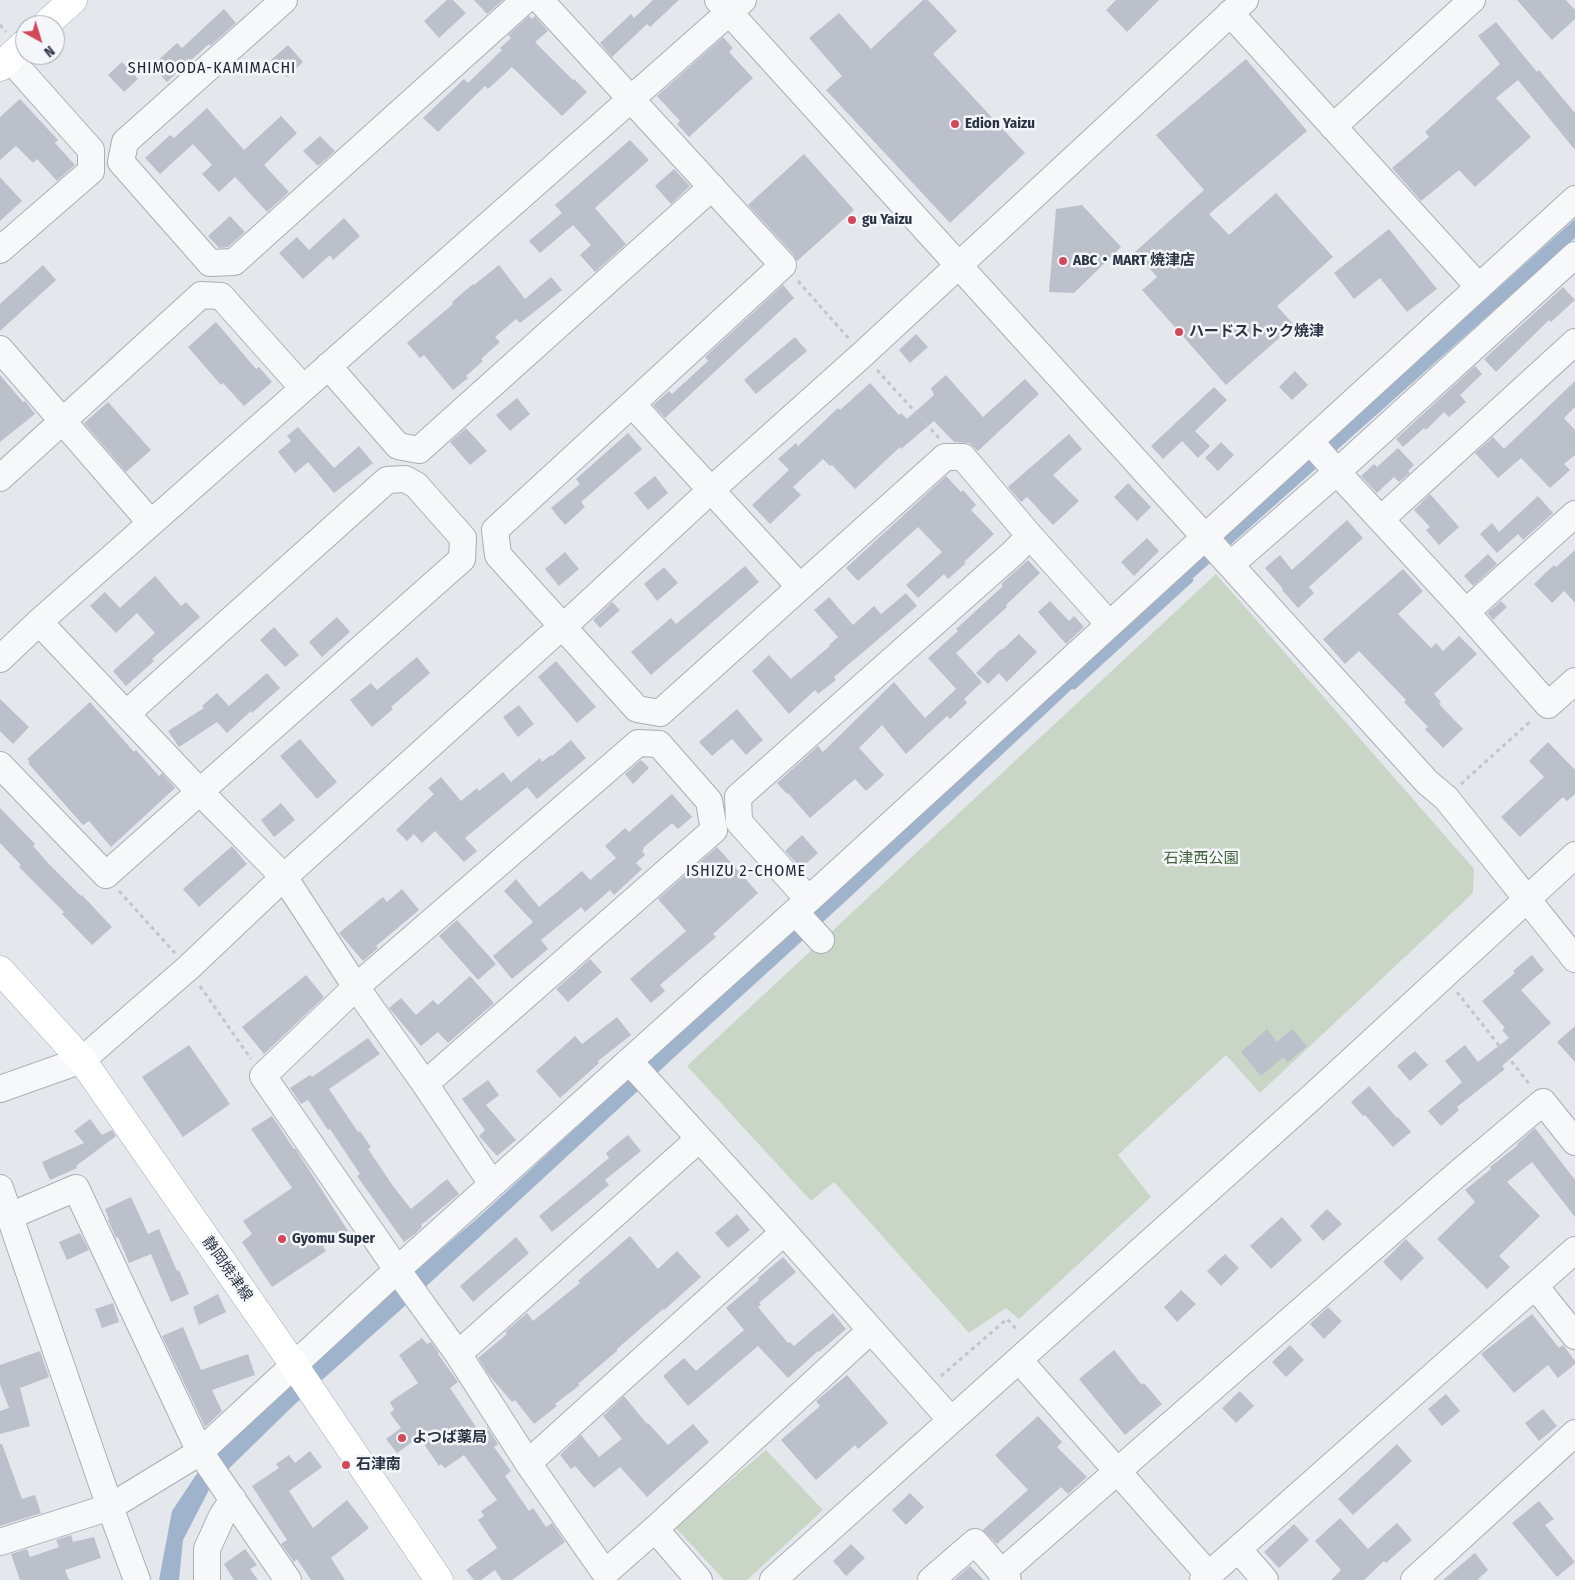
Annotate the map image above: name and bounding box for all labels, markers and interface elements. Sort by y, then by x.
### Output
north arrow [15,15,65,65]
text: N [41,42,58,61]
district label: SHIMOODA-KAMIMACHI [125,59,299,79]
place label: Edion Yaizu [965,115,1035,133]
marker: Edion Yaizu [949,118,961,130]
place label: gu Yaizu [862,211,912,229]
marker: gu Yaizu [846,214,858,226]
place label: ABC・MART 焼津店 [1073,252,1195,270]
marker: ABC・MART 焼津店 [1057,255,1069,267]
place label: ハードストック焼津 [1189,323,1324,341]
marker: ハードストック焼津 [1173,326,1185,338]
park label: 石津西公園 [1164,850,1238,868]
district label: ISHIZU 2-CHOME [684,862,808,882]
place label: Gyomu Super [292,1230,375,1248]
street label: 静岡焼津線 [198,1233,256,1305]
marker: Gyomu Super [276,1233,288,1245]
place label: よつば薬局 [412,1429,487,1447]
marker: よつば薬局 [396,1432,408,1444]
place label: 石津南 [356,1456,401,1474]
marker: 石津南 [340,1459,352,1471]

